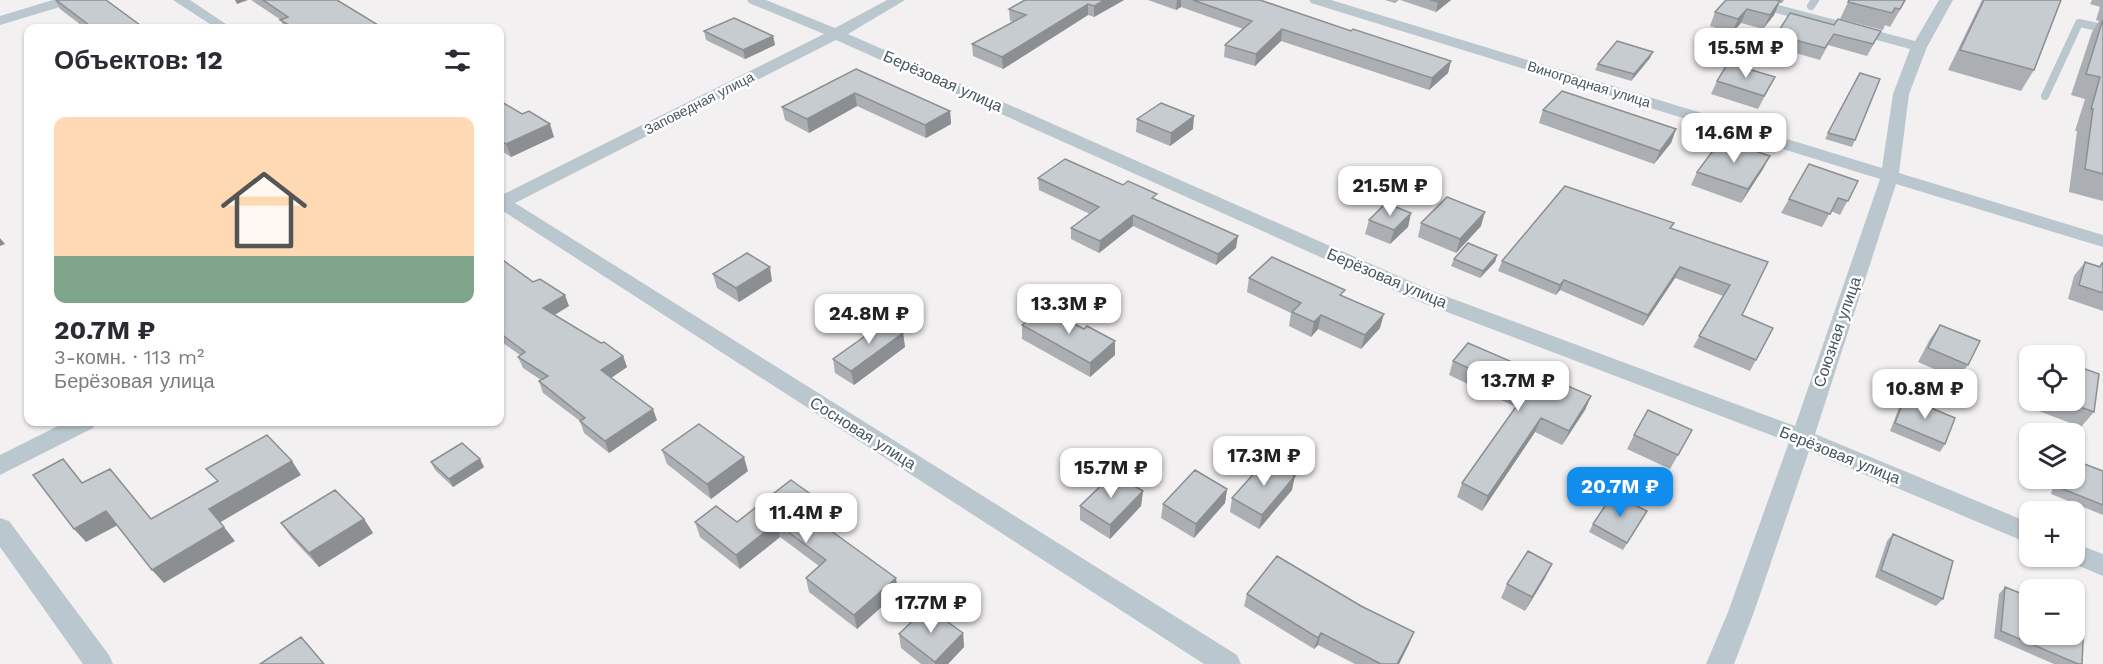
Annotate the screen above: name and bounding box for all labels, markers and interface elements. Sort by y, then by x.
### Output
pin: 15.5M ₽ [1691,28,1801,79]
text: 15.5M ₽ [1708,35,1784,59]
icon: filters [441,44,474,77]
text: Объектов: 12 [54,45,223,75]
street label: Берёзовая улица [880,46,1006,116]
street label: Виноградная улица [1526,58,1653,110]
street label: Заповедная улица [642,68,757,138]
pin: 14.6M ₽ [1679,113,1789,164]
text: 14.6M ₽ [1695,120,1773,144]
icon: home [210,156,318,264]
pin: 21.5M ₽ [1335,166,1445,217]
text: 21.5M ₽ [1352,173,1428,197]
street label: Берёзовая улица [1324,244,1450,312]
street label: Союзная улица [1809,274,1865,390]
pin: 13.3M ₽ [1014,284,1124,335]
text: 13.3M ₽ [1031,291,1107,315]
pin: 24.8M ₽ [814,294,924,345]
text: 24.8M ₽ [829,301,909,325]
text: 20.7M ₽ [54,315,155,345]
text: 3-комн. · 113 m² [54,345,204,369]
map controls [2019,345,2085,645]
button: locate [2019,345,2085,411]
pin: 13.7M ₽ [1463,361,1573,412]
text: 13.7M ₽ [1481,368,1555,392]
text: Берёзовая улица [54,369,215,393]
pin: 10.8M ₽ [1870,369,1980,420]
text: 10.8M ₽ [1886,376,1964,400]
street label: Сосновая улица [806,393,920,473]
street label: Берёзовая улица [1777,422,1903,488]
button: layers [2019,423,2085,489]
pin: 17.3M ₽ [1209,436,1319,487]
text: 17.3M ₽ [1227,443,1301,467]
pin: 15.7M ₽ [1056,448,1166,499]
text: 15.7M ₽ [1074,455,1148,479]
pin: 20.7M ₽ [1565,467,1675,518]
text: 20.7M ₽ [1581,474,1659,498]
pin: 11.4M ₽ [751,493,861,544]
text: 11.4M ₽ [769,500,843,524]
button: + [2019,501,2085,567]
button: − [2019,579,2085,645]
pin: 17.7M ₽ [876,583,986,634]
text: 17.7M ₽ [895,590,967,614]

